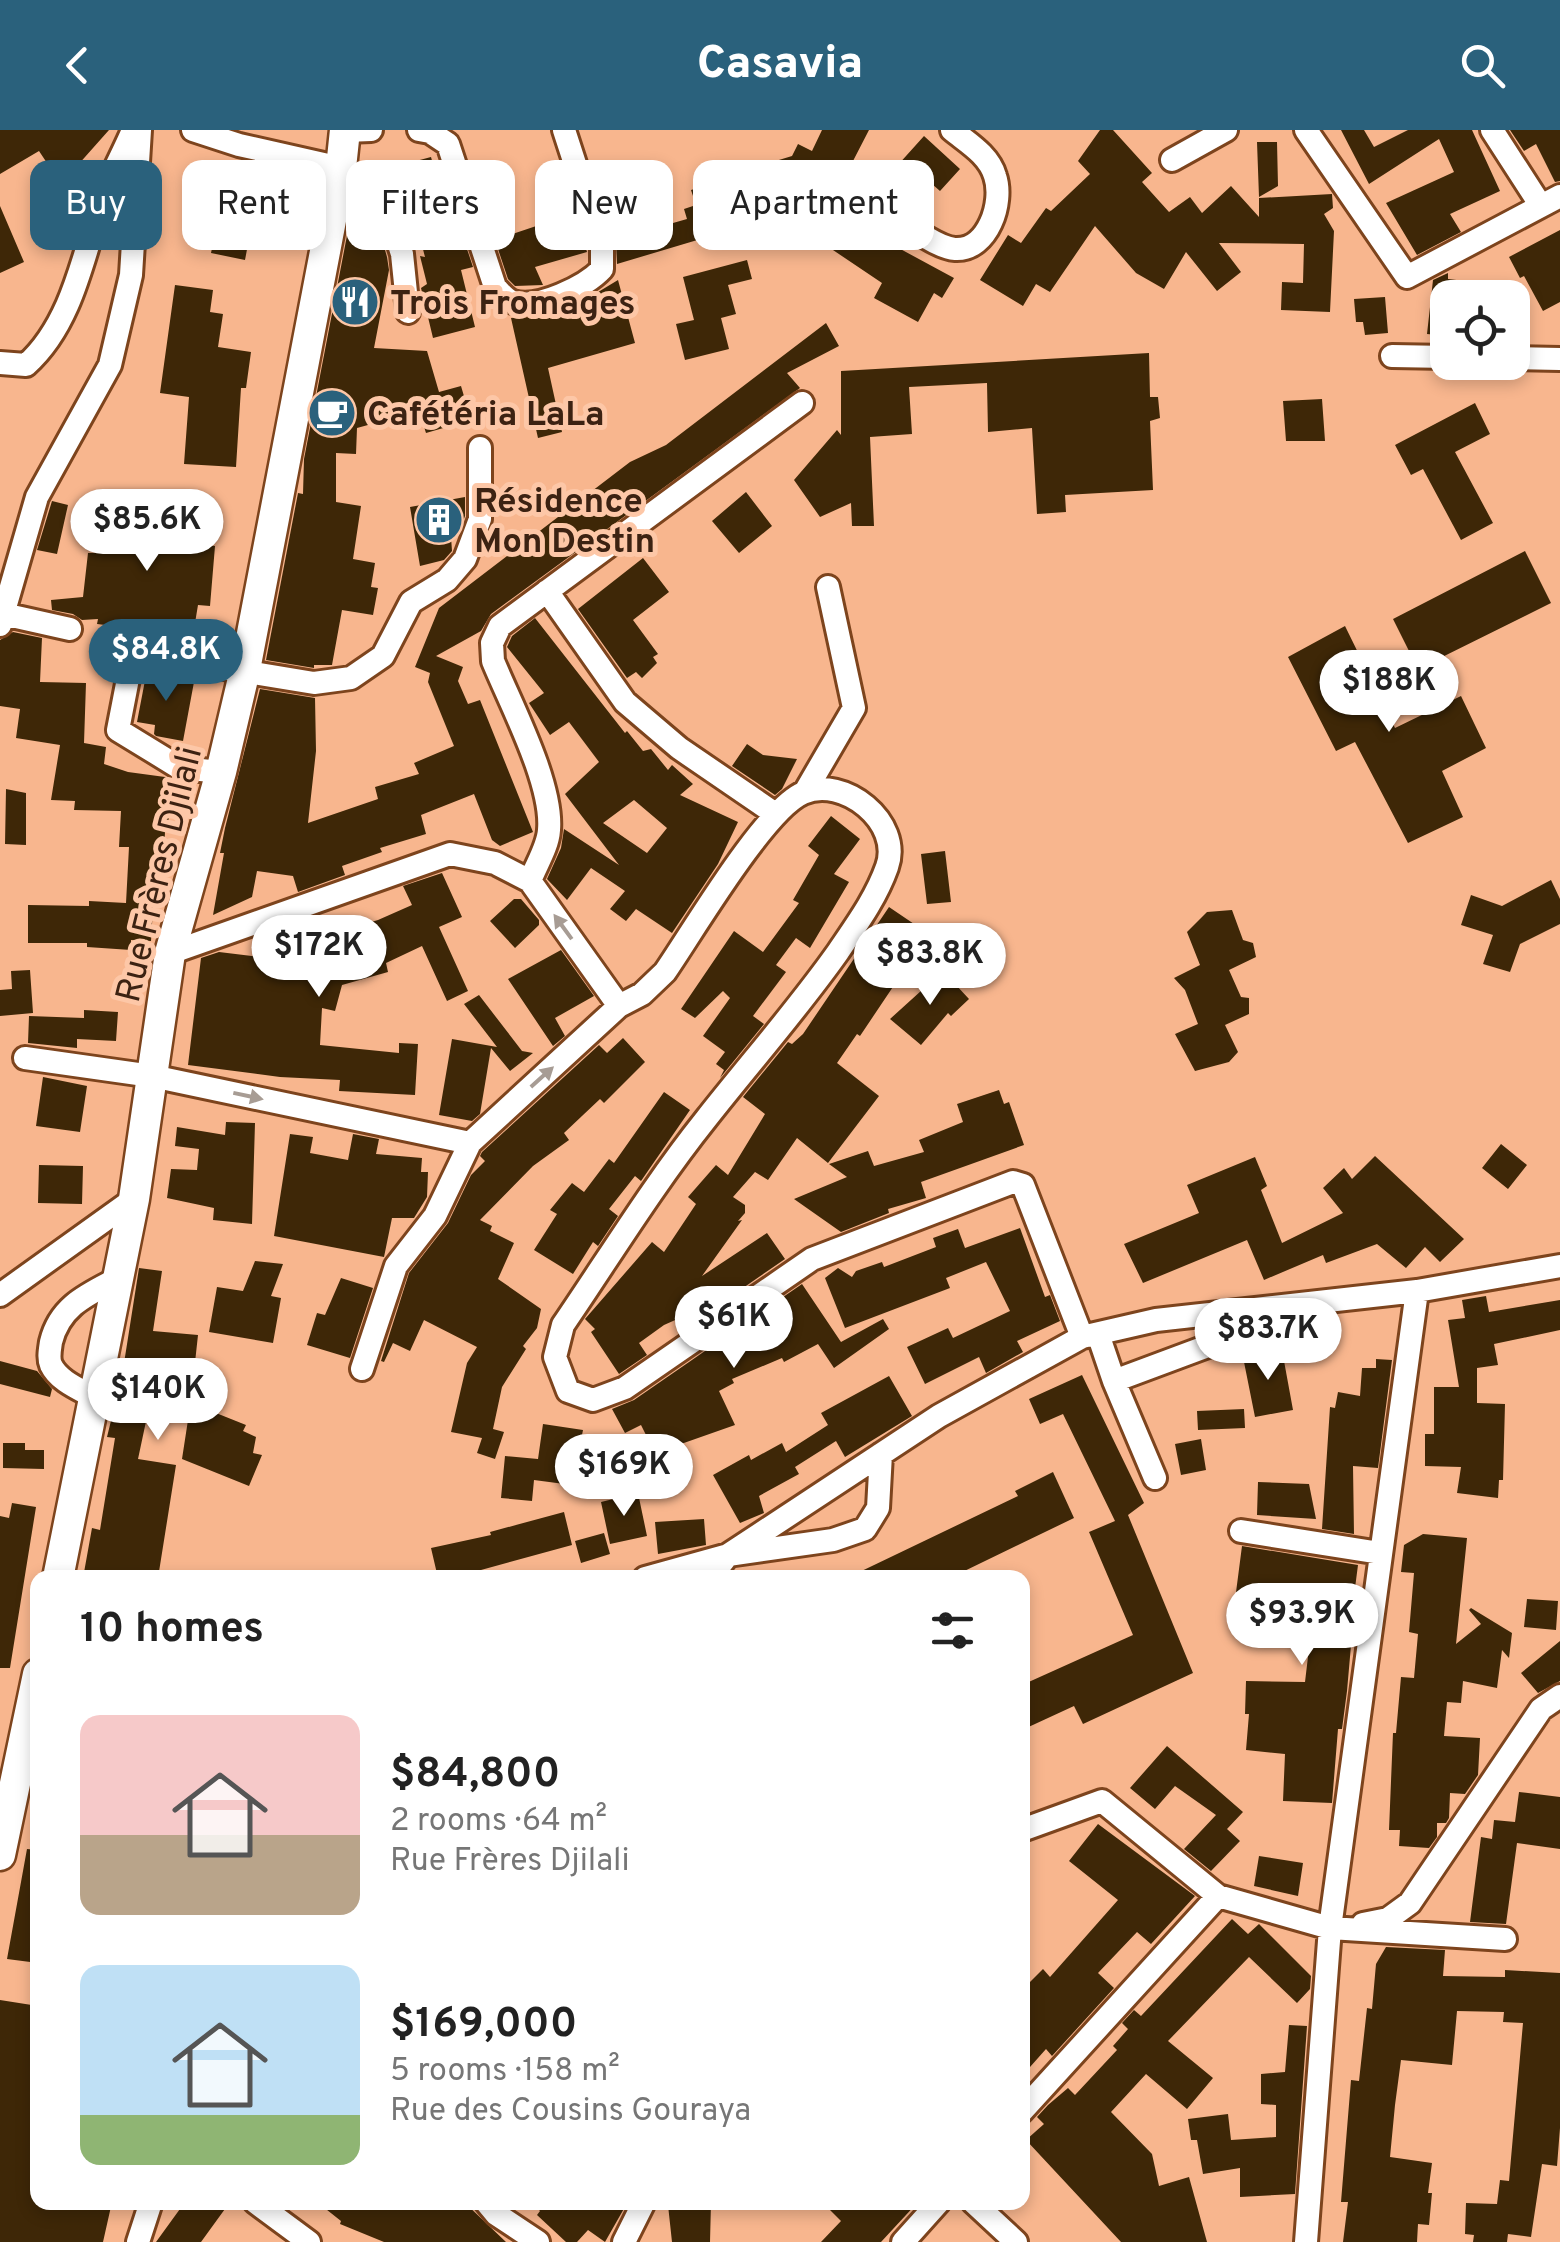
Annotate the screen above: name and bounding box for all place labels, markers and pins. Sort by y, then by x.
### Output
restaurant icon: Trois Fromages [329,276,381,328]
place label: Trois Fromages [390,283,635,327]
cafe icon: Cafétéria LaLa [306,387,358,439]
place label: Cafétéria LaLa [367,394,605,438]
place label: Résidence Mon Destin [474,481,655,565]
pin: $85.6K [66,489,228,574]
building icon: Résidence Mon Destin [413,494,465,546]
pin: $84.8K [85,619,247,704]
pin: $188K [1319,650,1459,735]
pin: $172K [249,915,389,1000]
pin: $83.8K [849,923,1011,1008]
pin: $61K [675,1286,793,1371]
pin: $83.7K [1187,1298,1349,1383]
pin: $140K [88,1358,228,1443]
pin: $169K [554,1434,694,1519]
pin: $93.9K [1221,1583,1383,1668]

